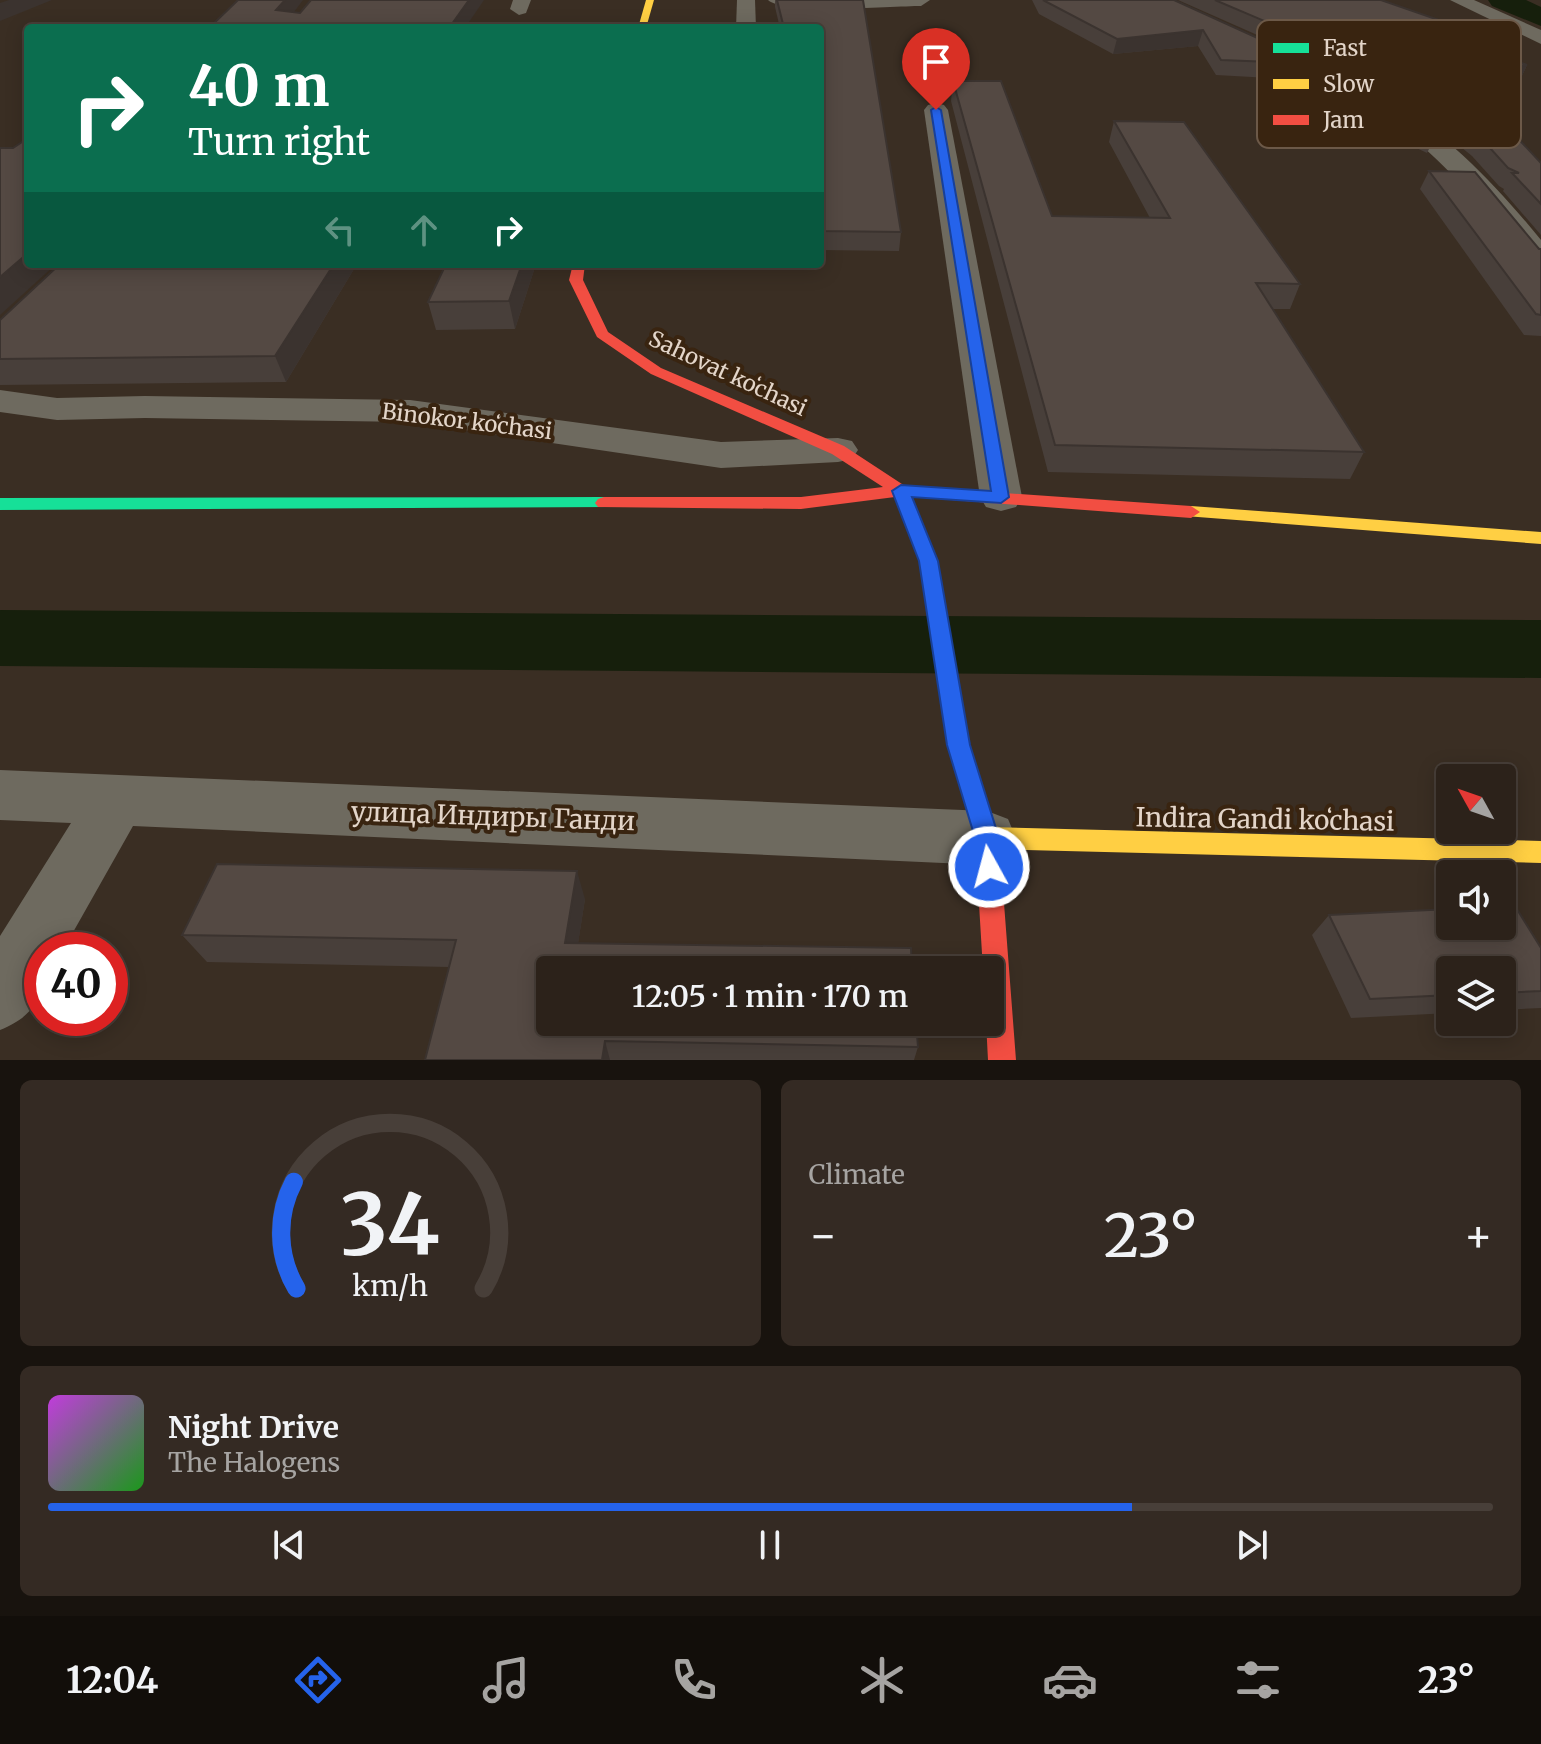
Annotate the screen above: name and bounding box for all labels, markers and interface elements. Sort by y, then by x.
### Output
legend [1257,20,1521,148]
pin [902,28,970,110]
text: Fast [1323,34,1367,62]
icon: arrive [914,40,958,84]
text: 40 m [188,51,330,121]
icon: right [56,56,160,160]
text: Slow [1323,70,1374,98]
text: Jam [1322,106,1364,134]
text: Turn right [188,120,370,165]
icon: left [318,208,362,252]
icon: ahead [402,208,446,252]
icon: right [486,208,530,252]
street label: Sahovat koʻchasi [644,324,812,422]
street label: Binokor koʻchasi [380,397,554,445]
north arrow [1436,764,1516,844]
map controls [1436,764,1516,1036]
street label: улица Индиры Ганди [350,795,636,837]
street label: Indira Gandi koʻchasi [1135,800,1395,838]
position arrow [947,825,1031,909]
button: sound [1436,860,1516,940]
speed limit sign: 40 [24,932,128,1036]
button: layers [1436,956,1516,1036]
text: 12:05 · 1 min · 170 m [632,977,908,1015]
text: Climate [809,1158,905,1191]
text: 34 [341,1173,440,1278]
text: 23° [1104,1198,1198,1273]
text: − [809,1208,838,1263]
text: + [1464,1208,1493,1263]
text: km/h [352,1268,428,1304]
text: Night Drive [168,1408,339,1446]
text: The Halogens [168,1446,340,1479]
icon: previous [267,1523,311,1567]
icon: pause [748,1523,792,1567]
icon: next [1230,1523,1274,1567]
icon: directions [290,1652,346,1708]
icon: music [478,1652,534,1708]
icon: phone [666,1652,722,1708]
icon: climate [854,1652,910,1708]
icon: car [1042,1652,1098,1708]
icon: filters [1230,1652,1286,1708]
text: 12:04 [66,1658,158,1703]
text: 23° [1418,1658,1475,1703]

